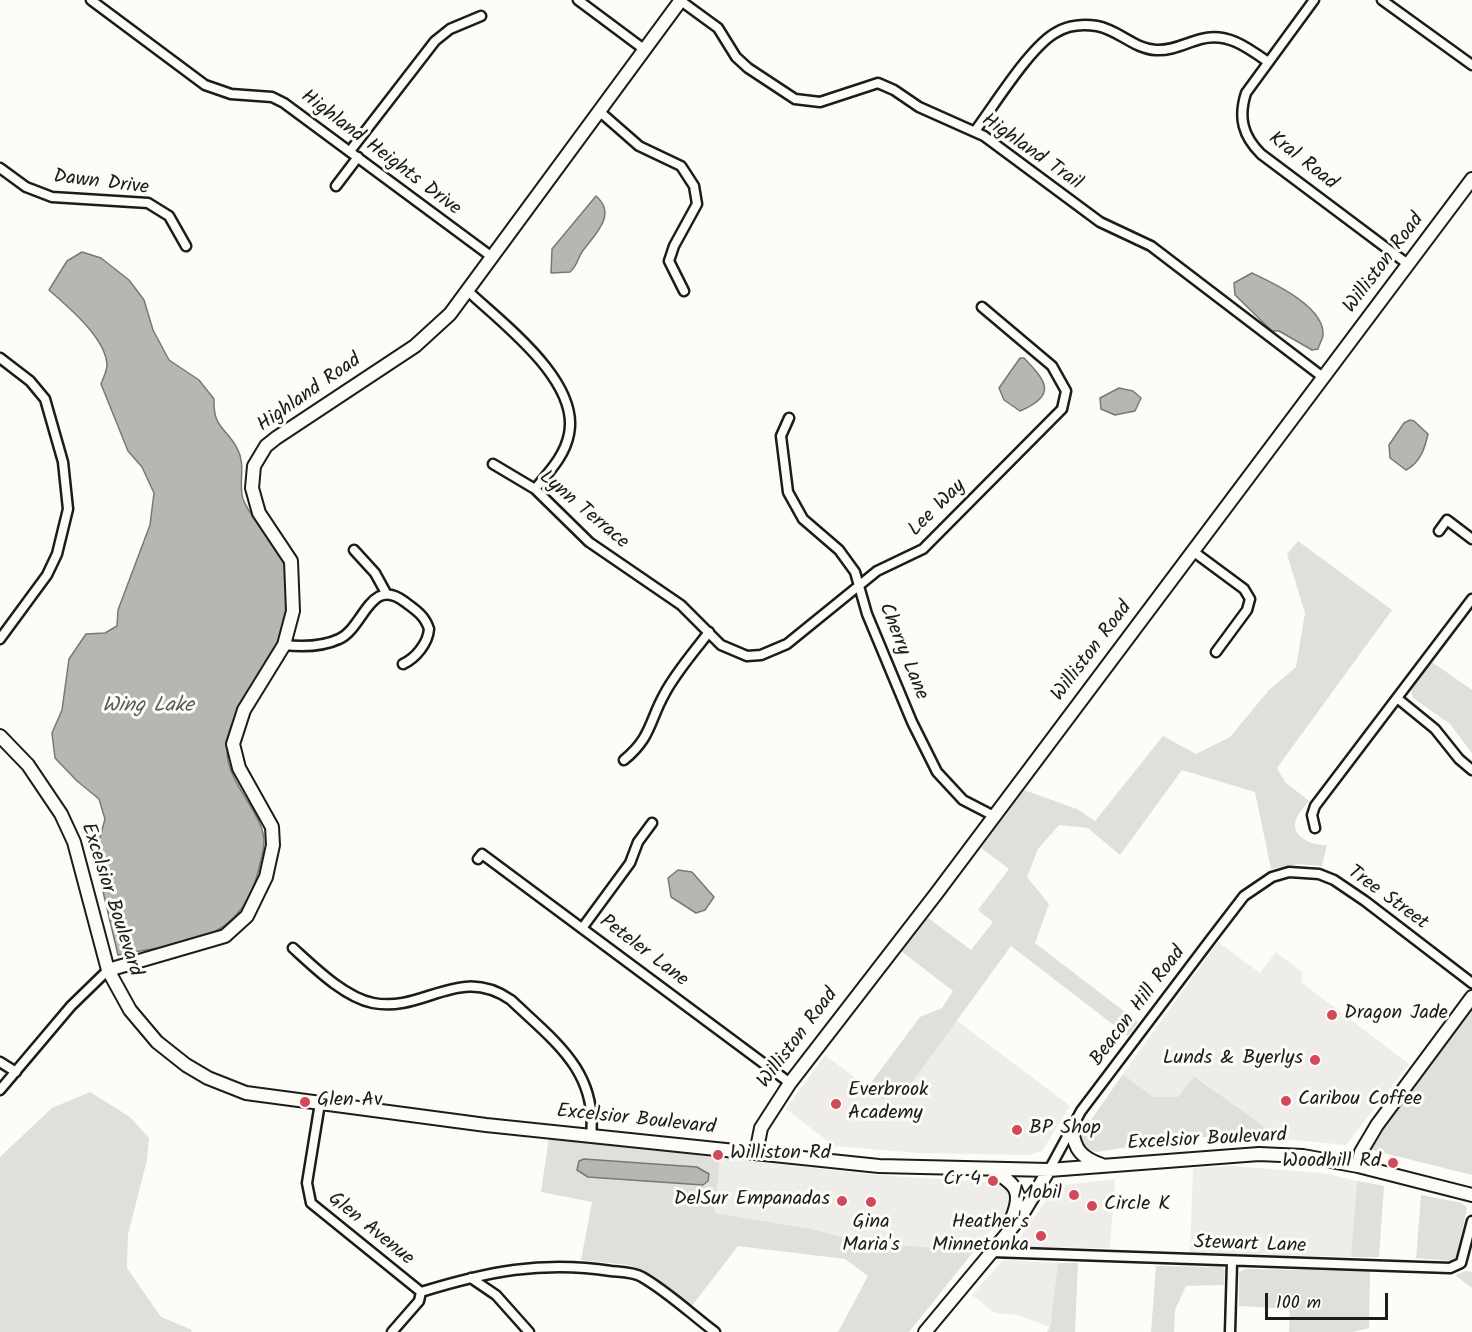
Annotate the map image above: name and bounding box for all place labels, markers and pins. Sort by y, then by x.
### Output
place label: Dragon Jade [1344,1003,1448,1027]
marker: Dragon Jade [1325,1008,1339,1022]
place label: Lunds & Byerlys [1163,1048,1303,1072]
marker: Lunds & Byerlys [1308,1053,1322,1067]
place label: Everbrook Academy [848,1080,928,1127]
place label: Caribou Coffee [1298,1089,1422,1113]
place label: Glen Av [317,1090,382,1114]
marker: Caribou Coffee [1279,1094,1293,1108]
marker: Glen Av [298,1095,312,1109]
marker: Everbrook Academy [829,1097,843,1111]
place label: BP Shop [1029,1118,1101,1142]
marker: BP Shop [1010,1123,1024,1137]
place label: Williston Rd [730,1143,831,1167]
marker: Williston Rd [711,1148,725,1162]
place label: Woodhill Rd [1282,1151,1381,1175]
marker: Woodhill Rd [1386,1156,1400,1170]
place label: Cr 4 [943,1169,981,1193]
marker: Cr 4 [986,1174,1000,1188]
place label: Mobil [1017,1183,1062,1207]
marker: Mobil [1067,1188,1081,1202]
place label: DelSur Empanadas [674,1189,830,1213]
marker: DelSur Empanadas [835,1194,849,1208]
place label: Circle K [1104,1194,1170,1218]
marker: Gina Maria's [864,1195,878,1209]
marker: Circle K [1085,1199,1099,1213]
place label: Gina Maria's [842,1212,900,1259]
place label: Heather's Minnetonka [932,1212,1029,1259]
marker: Heather's Minnetonka [1034,1229,1048,1243]

